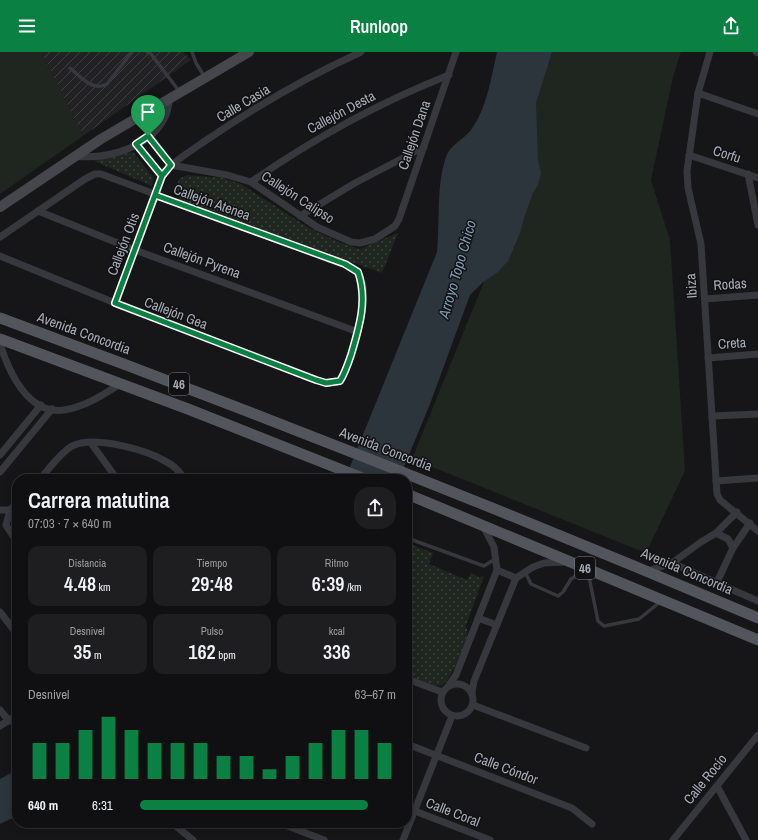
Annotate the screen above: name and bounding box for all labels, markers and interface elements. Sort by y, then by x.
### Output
text: Runloop [350,14,408,39]
icon: menu [16,15,38,37]
icon: share [720,15,742,37]
street label: Calle Casia [213,80,274,126]
street label: Callejón Desta [304,86,379,137]
pin [131,95,165,136]
street label: Callejón Dana [394,97,434,172]
icon: arrive [137,101,159,123]
street label: Corfu [711,141,743,167]
street label: Callejón Calipso [258,167,338,227]
street label: Callejón Atenea [171,180,253,224]
street label: Callejón Otis [103,210,143,278]
water label: Arroyo Topo Chico [433,217,481,322]
street label: Callejón Pyrena [161,238,244,283]
street label: Ibiza [681,272,701,299]
street label: Rodas [713,274,747,294]
street label: Callejón Gea [142,293,211,334]
street label: Avenida Concordia [34,307,134,358]
street label: Creta [717,333,747,353]
road number: 46 [169,373,189,395]
street label: Avenida Concordia [336,423,436,475]
text: Carrera matutina [28,485,170,515]
button: share [354,487,396,529]
text: 07:03 · 7 × 640 m [28,515,111,532]
street label: Avenida Concordia [637,543,736,599]
text: Distancia [68,556,106,570]
text: Tiempo [197,556,227,570]
text: Ritmo [325,556,349,570]
road number: 46 [575,557,595,579]
text: 4.48 [64,570,96,597]
text: 29:48 [191,570,233,597]
text: 6:39 [312,570,344,597]
text: km [96,580,111,594]
text: /km [344,580,361,594]
text: Desnivel [70,624,105,638]
text: Pulso [201,624,223,638]
text: kcal [329,624,345,638]
text: 35 [73,638,91,665]
text: 162 [188,638,216,665]
text: 336 [323,638,350,665]
text: m [91,648,101,662]
text: bpm [216,648,236,662]
text: Desnivel [28,686,69,703]
text: 63–67 m [355,686,396,703]
street label: Calle Cóndor [471,748,541,788]
street label: Calle Rocío [679,750,731,808]
street label: Calle Coral [423,793,483,831]
text: 640 m [28,797,58,814]
text: 6:31 [92,797,113,814]

